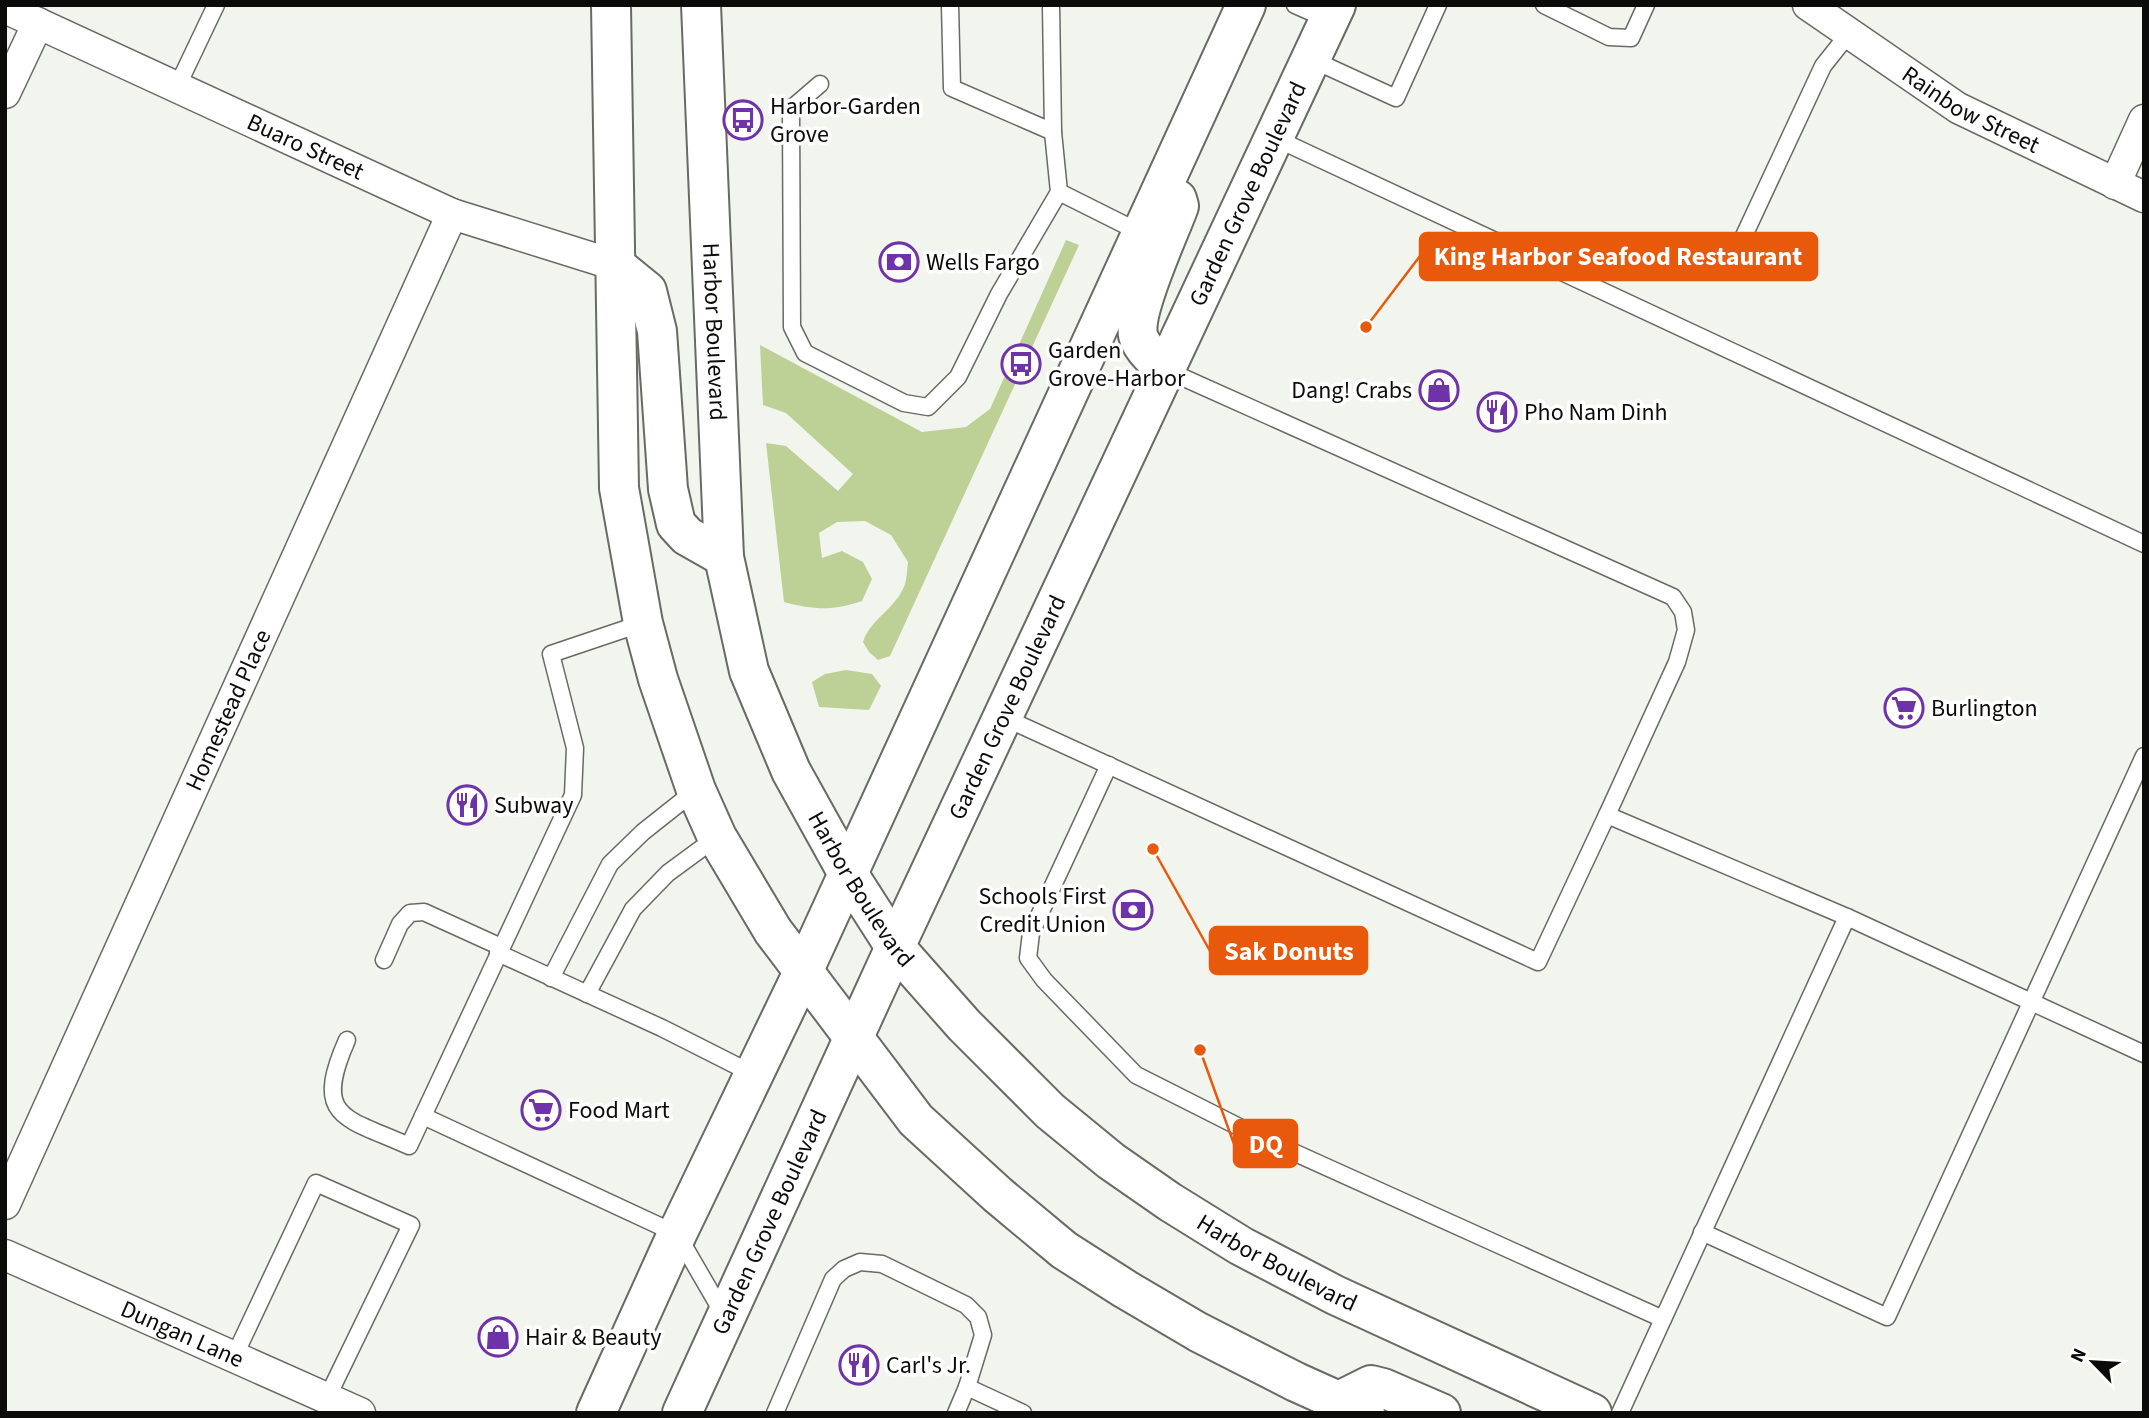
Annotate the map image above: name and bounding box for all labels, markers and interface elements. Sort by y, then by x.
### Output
street label: Rainbow Street [1895,57,2045,162]
street label: Garden Grove Boulevard [1180,76,1316,312]
place label: Harbor-Garden Grove [770,89,921,152]
bus stop icon: Harbor-Garden Grove [722,99,764,141]
street label: Buaro Street [241,105,370,189]
callout: King Harbor Seafood Restaurant [1420,233,1817,280]
text: King Harbor Seafood Restaurant [1434,238,1802,275]
bank icon: Wells Fargo [878,241,920,283]
street label: Harbor Boulevard [693,242,735,421]
place label: Wells Fargo [926,245,1040,280]
place label: Garden Grove-Harbor [1048,333,1186,396]
bus stop icon: Garden Grove-Harbor [1000,343,1042,385]
shop icon: Dang! Crabs [1418,369,1460,411]
place label: Dang! Crabs [1291,373,1412,408]
restaurant icon: Pho Nam Dinh [1476,391,1518,433]
place label: Pho Nam Dinh [1524,395,1668,430]
street label: Garden Grove Boulevard [940,589,1075,826]
street label: Homestead Place [177,624,280,797]
supermarket icon: Burlington [1883,687,1925,729]
place label: Burlington [1931,691,2038,726]
restaurant icon: Subway [446,784,488,826]
place label: Subway [494,788,573,823]
street label: Harbor Boulevard [799,805,922,975]
place label: Schools First Credit Union [979,879,1106,942]
bank icon: Schools First Credit Union [1112,889,1154,931]
callout: Sak Donuts [1210,927,1367,974]
text: Sak Donuts [1224,933,1354,970]
supermarket icon: Food Mart [520,1089,562,1131]
place label: Food Mart [568,1093,670,1128]
street label: Garden Grove Boulevard [703,1104,836,1341]
callout: DQ [1234,1120,1297,1167]
text: DQ [1249,1126,1283,1163]
street label: Harbor Boulevard [1190,1206,1363,1321]
street label: Dungan Lane [115,1292,249,1377]
shop icon: Hair & Beauty [477,1316,519,1358]
place label: Hair & Beauty [525,1320,661,1355]
north arrow [2058,1327,2128,1397]
restaurant icon: Carl's Jr. [838,1344,880,1386]
text: N [2064,1344,2094,1367]
place label: Carl's Jr. [886,1348,971,1383]

